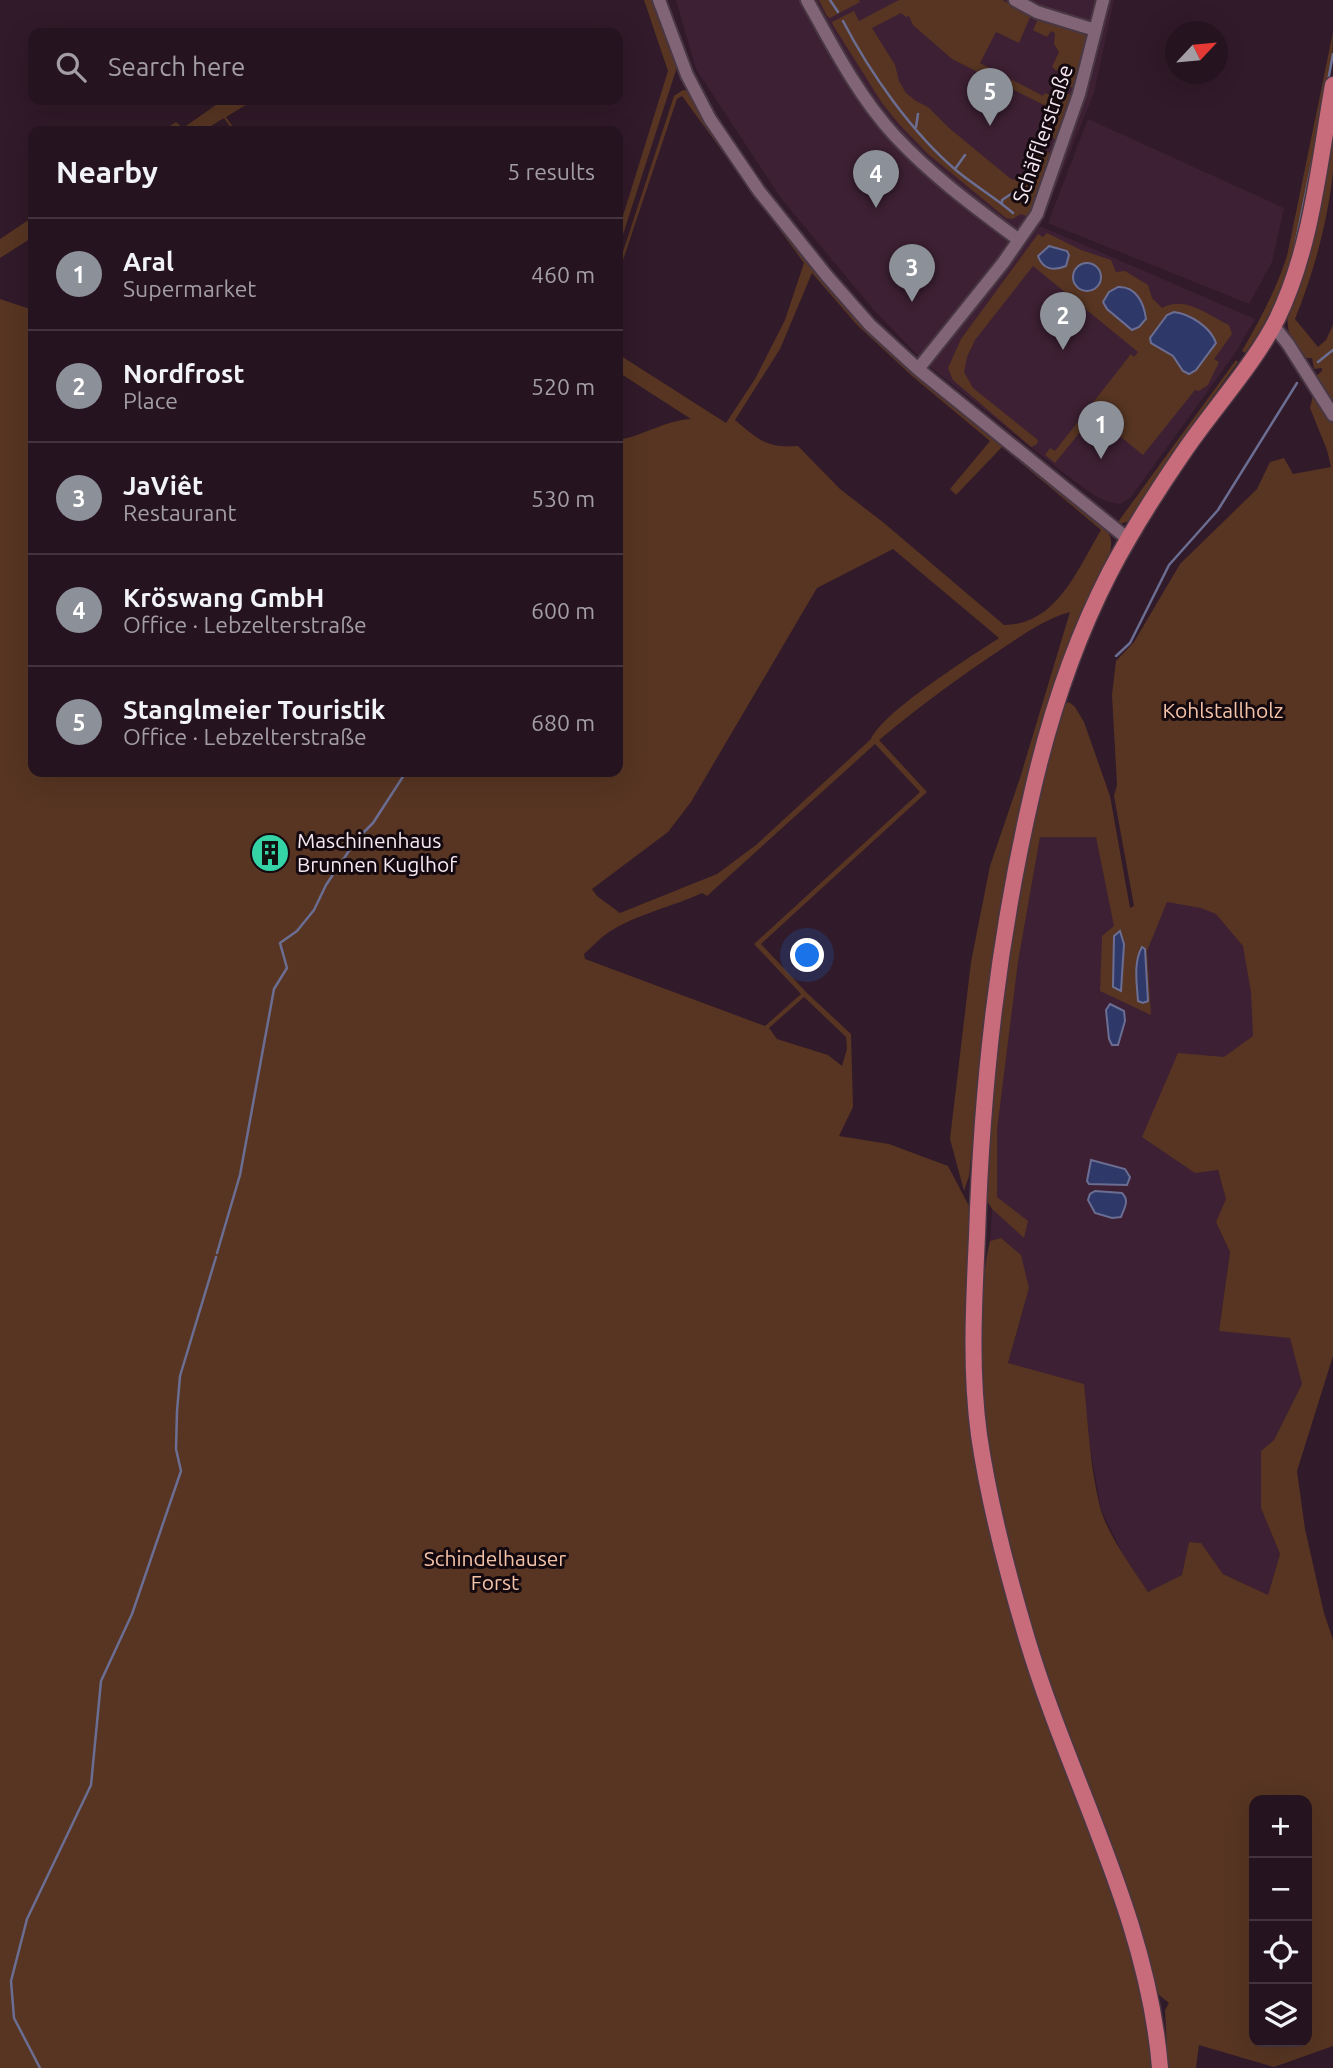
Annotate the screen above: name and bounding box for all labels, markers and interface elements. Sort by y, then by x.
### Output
north arrow [1165,21,1228,84]
search box [28,28,623,105]
icon: search [52,48,90,86]
text: Search here [108,52,245,81]
street label: Schäfflerstraße [1007,61,1077,206]
pin: 5 [967,68,1013,126]
pin: 4 [853,150,899,208]
text: Nearby [56,155,158,189]
text: 5 results [507,159,595,184]
pin: 3 [889,244,935,302]
text: Aral [123,247,174,276]
text: 1 [73,262,85,287]
text: 460 m [531,262,595,287]
text: Supermarket [123,276,256,301]
pin: 2 [1040,292,1086,350]
text: Nordfrost [123,359,244,388]
text: 2 [73,374,85,399]
text: 520 m [531,374,595,399]
text: Place [123,388,178,413]
pin: 1 [1078,401,1124,459]
text: JaViêt [123,471,203,500]
text: 3 [73,486,85,511]
text: 530 m [531,486,595,511]
text: Restaurant [123,500,237,525]
text: Kröswang GmbH [123,583,324,612]
text: 4 [73,598,85,623]
text: 600 m [531,598,595,623]
text: Office · Lebzelterstraße [123,612,367,637]
text: Stanglmeier Touristik [123,695,385,724]
park label: Kohlstallholz [1163,698,1283,722]
text: 5 [73,710,85,735]
text: 680 m [531,710,595,735]
text: Office · Lebzelterstraße [123,724,367,749]
place label: Maschinenhaus Brunnen Kuglhof [297,828,458,876]
building icon: Maschinenhaus Brunnen Kuglhof [249,832,291,874]
your location [790,938,824,972]
park label: Schindelhauser Forst [424,1546,566,1594]
map controls [1249,1795,1312,2047]
button: + [1249,1795,1312,1858]
button: − [1249,1858,1312,1921]
button: locate [1249,1921,1312,1984]
button: layers [1249,1984,1312,2047]

